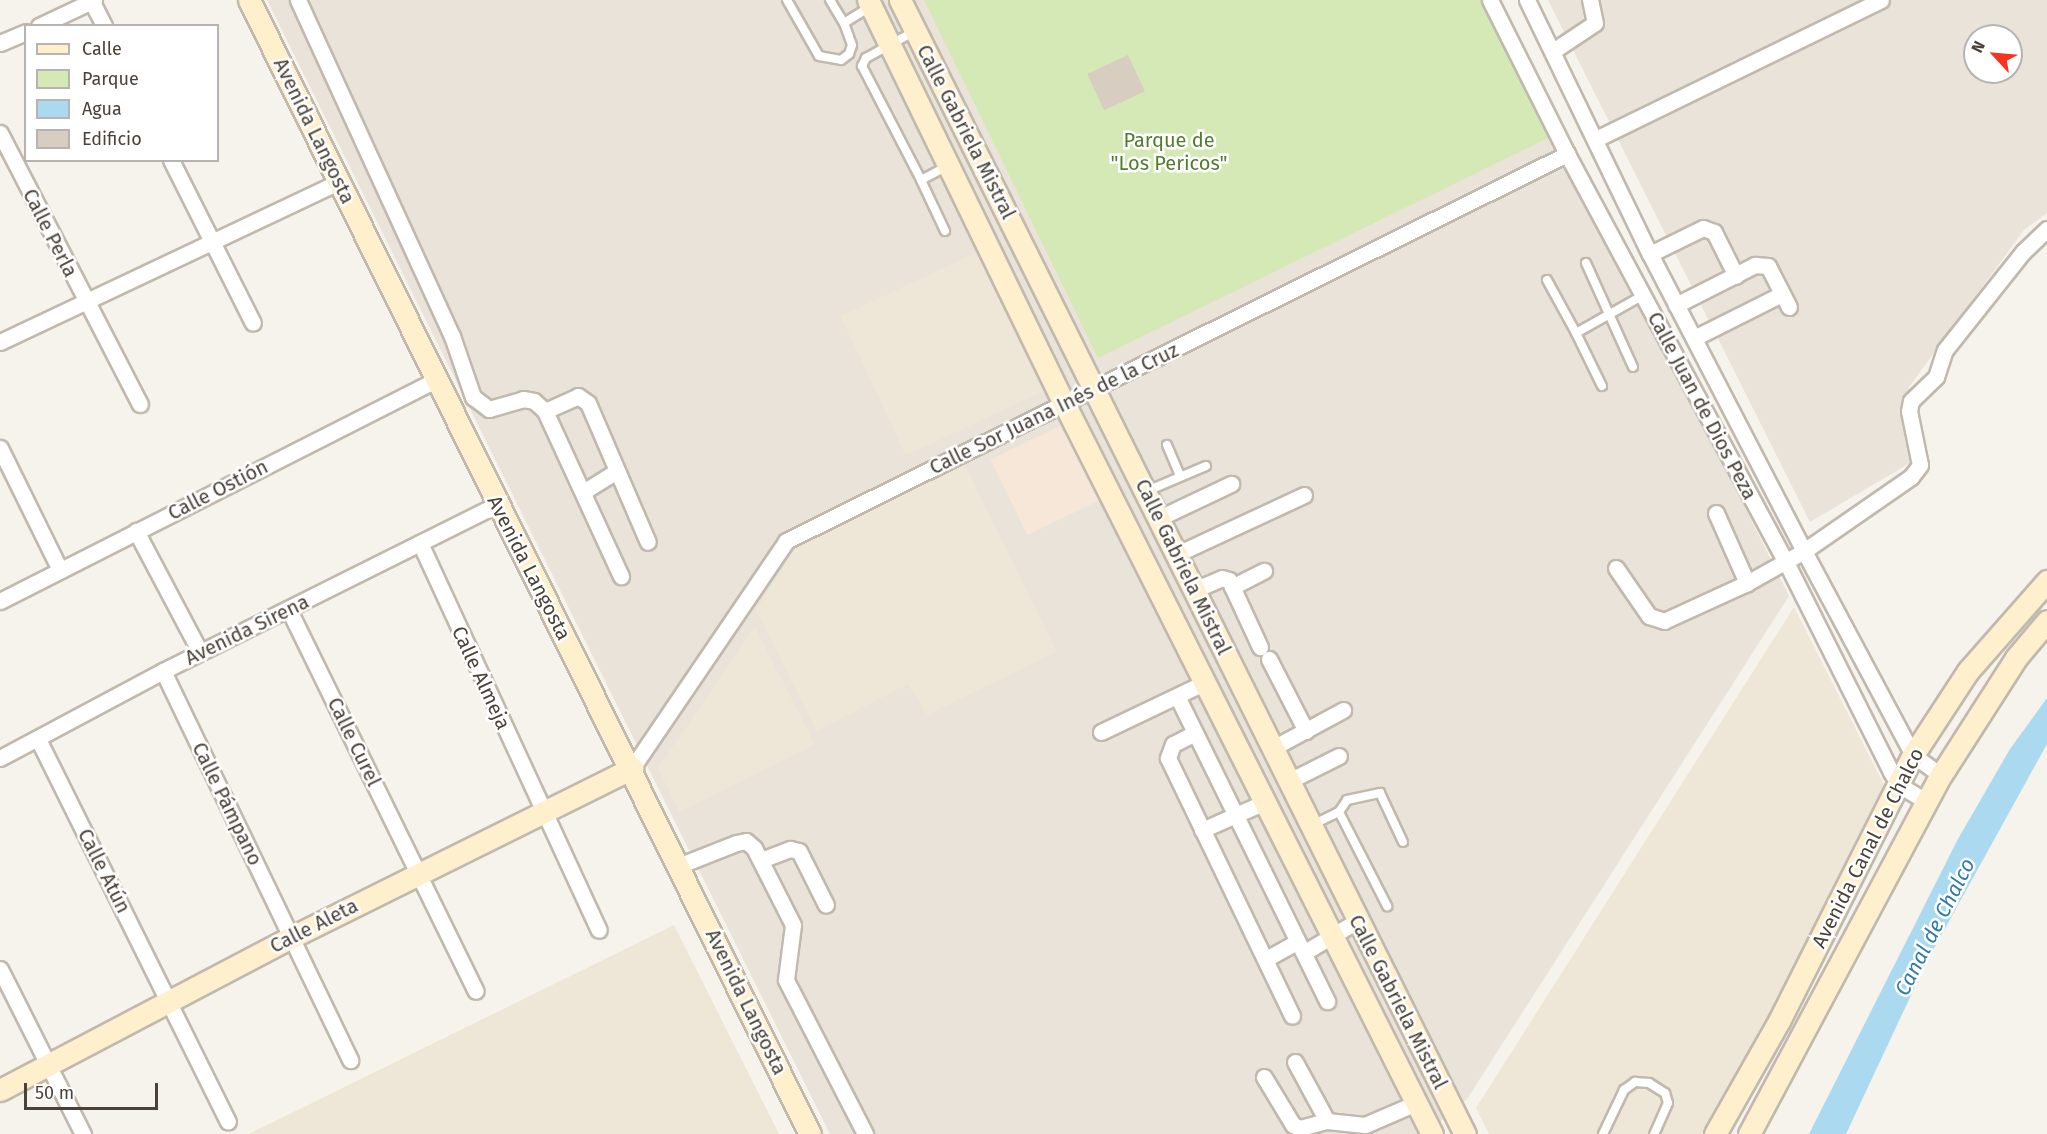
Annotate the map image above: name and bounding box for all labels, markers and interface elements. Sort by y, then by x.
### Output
legend [24,24,219,162]
north arrow [1963,24,2023,84]
text: Calle [82,38,122,60]
text: N [1967,38,1989,56]
street label: Calle Gabriela Mistral [912,41,1020,223]
street label: Avenida Langosta [268,54,360,208]
text: Parque [82,68,139,90]
text: Agua [82,98,122,120]
text: Edificio [82,128,142,150]
park label: Parque de "Los Pericos" [1111,129,1227,176]
street label: Calle Perla [18,185,82,281]
street label: Calle Juan de Dios Peza [1642,308,1762,504]
street label: Calle Sor Juana Inés de la Cruz [926,338,1182,480]
street label: Calle Ostión [164,455,272,525]
street label: Calle Gabriela Mistral [1130,475,1236,659]
street label: Avenida Langosta [482,492,576,644]
street label: Avenida Sirena [181,590,313,670]
street label: Calle Almeja [447,622,515,734]
street label: Calle Curel [322,694,386,790]
street label: Calle Pámpano [187,739,267,869]
street label: Avenida Canal de Chalco [1807,744,1929,952]
street label: Calle Atún [73,825,135,917]
water label: Canal de Chalco [1890,854,1980,1000]
street label: Calle Aleta [266,894,362,958]
street label: Calle Gabriela Mistral [1344,911,1452,1093]
street label: Avenida Langosta [700,925,792,1079]
scale bar [27,1071,160,1109]
text: 50 m [35,1082,74,1104]

